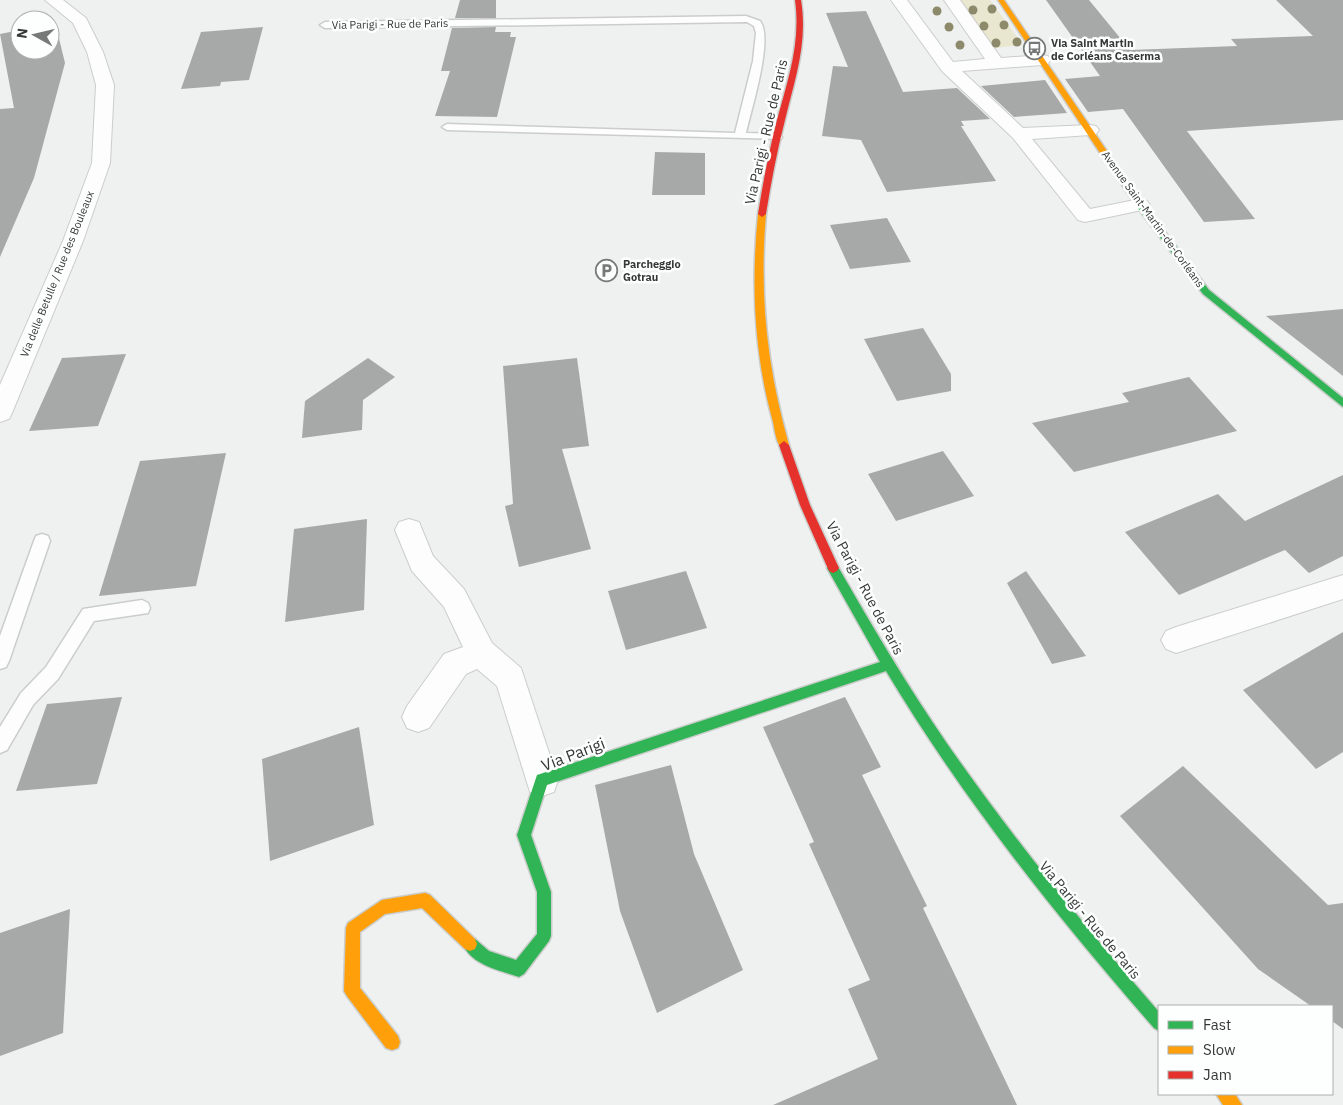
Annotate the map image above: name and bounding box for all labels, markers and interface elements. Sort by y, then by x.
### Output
north arrow [10,10,60,60]
street label: Via Parigi - Rue de Paris [331,16,449,32]
text: N [13,27,32,39]
place label: Via Saint Martin de Corléans Caserma [1051,36,1160,63]
bus stop icon: Via Saint Martin de Corléans Caserma [1023,37,1047,61]
street label: Via Parigi - Rue de Paris [741,57,792,206]
street label: Avenue Saint-Martin-de-Corléans [1099,148,1207,290]
street label: Via delle Betulle / Rue des Bouleaux [17,188,97,359]
place label: Parcheggio Gotrau [623,257,681,284]
parking icon: Parcheggio Gotrau [595,258,619,282]
street label: Via Parigi - Rue de Paris [822,518,908,658]
street label: Via Parigi [538,733,608,775]
street label: Via Parigi - Rue de Paris [1035,857,1145,983]
legend [1158,1005,1333,1095]
text: Fast [1203,1015,1231,1034]
text: Slow [1203,1040,1236,1059]
text: Jam [1203,1065,1232,1084]

